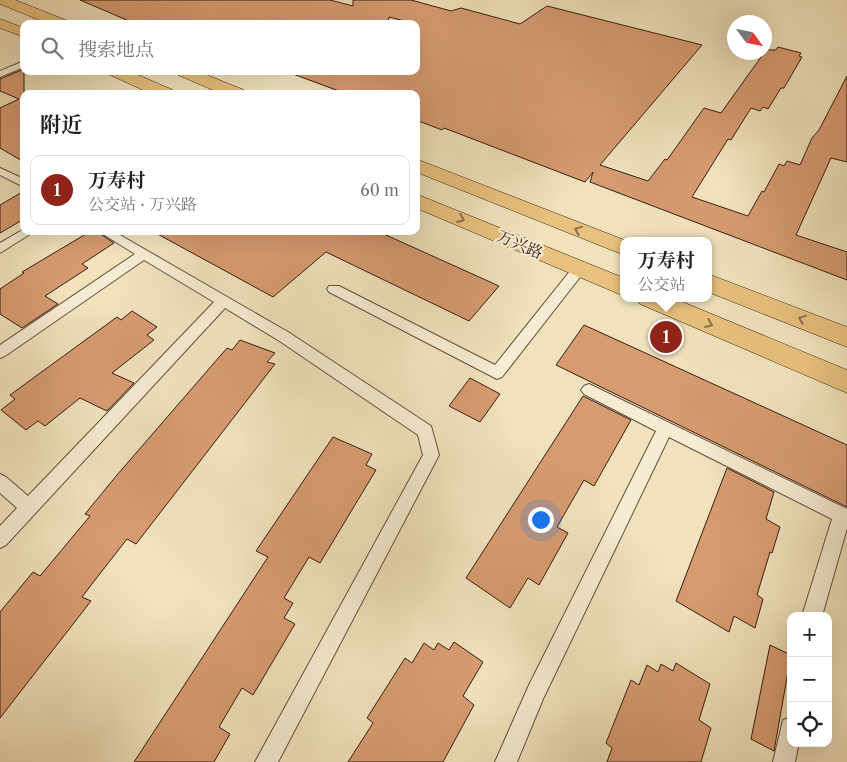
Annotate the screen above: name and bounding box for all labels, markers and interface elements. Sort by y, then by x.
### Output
north arrow [727,15,772,60]
search box [20,20,420,75]
icon: search [38,34,66,62]
text: 搜索地点 [78,38,154,61]
text: 附近 [40,112,82,137]
text: 万寿村 [88,169,145,192]
text: 1 [53,180,61,200]
text: 60 m [360,180,399,200]
text: 公交站 · 万兴路 [88,194,197,214]
one-way arrow [456,212,465,223]
street label: 万兴路 [494,225,546,263]
one-way arrow [574,225,583,236]
popup [620,237,712,302]
text: 万寿村 [637,249,695,272]
text: 公交站 [637,274,686,294]
one-way arrow [798,315,807,325]
pin: 1 [650,318,682,356]
one-way arrow [705,319,713,329]
your location [528,507,554,533]
map controls [787,612,832,747]
button: + [787,612,832,657]
button: − [787,657,832,702]
button: locate [787,702,832,747]

